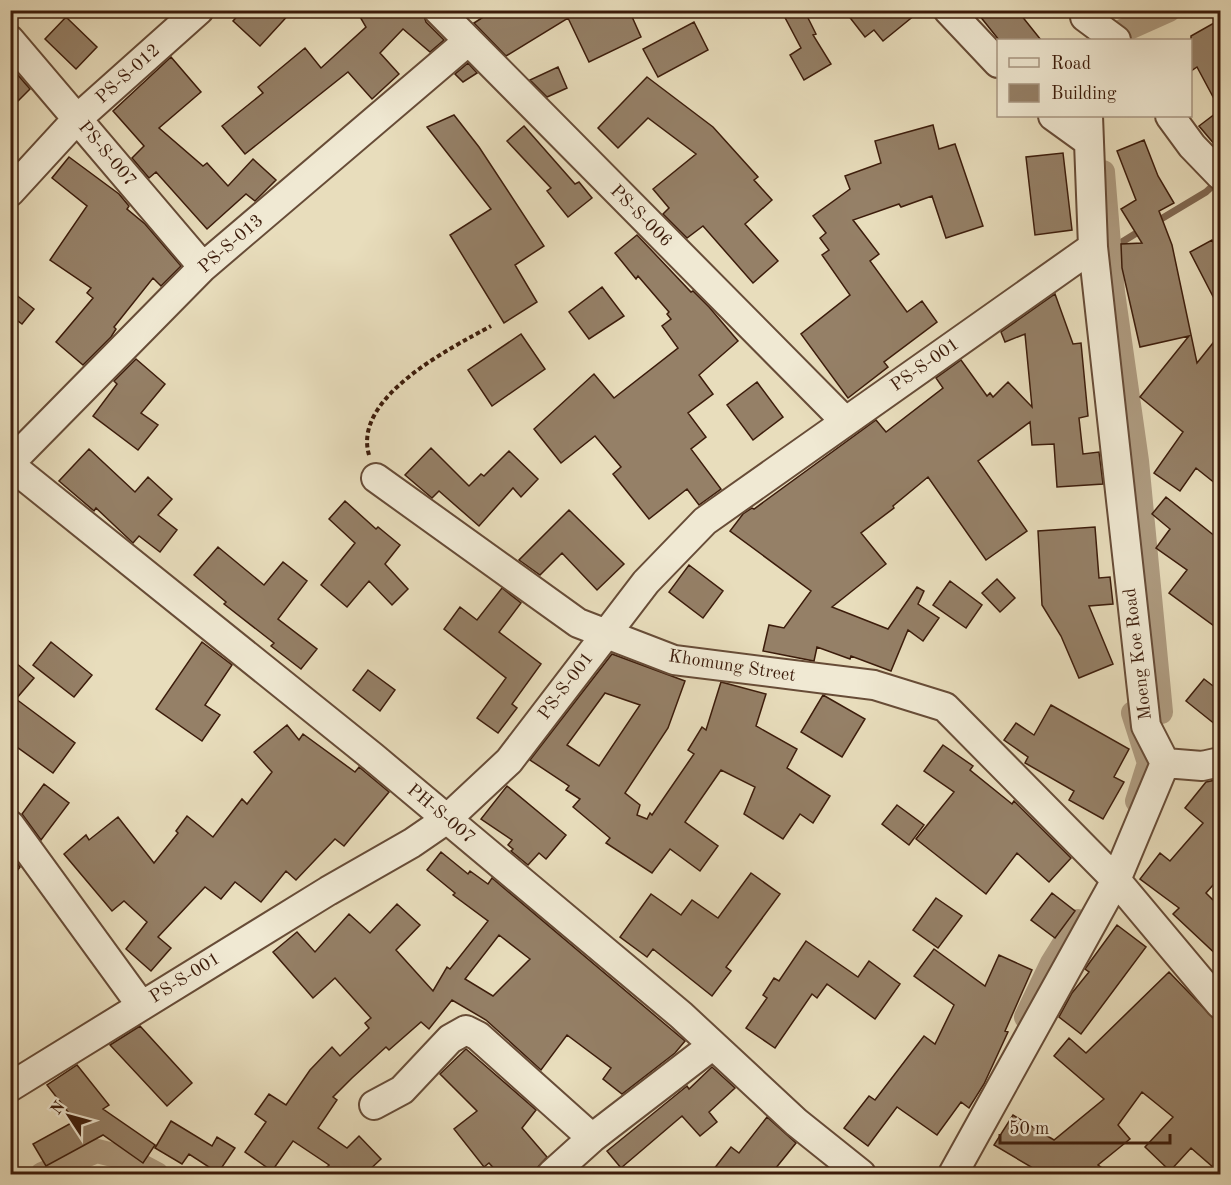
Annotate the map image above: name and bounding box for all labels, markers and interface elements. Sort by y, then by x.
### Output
legend [997,39,1192,117]
street label: PS-S-012 [93,41,163,107]
text: Road [1051,55,1091,73]
text: Building [1051,85,1117,103]
street label: PS-S-007 [75,118,139,190]
street label: PS-S-006 [607,182,675,250]
street label: PS-S-013 [195,211,267,277]
street label: PS-S-001 [887,335,963,395]
street label: Moeng Koe Road [1121,587,1155,721]
street label: Khomung Street [667,647,797,685]
street label: PS-S-001 [535,649,597,723]
street label: PH-S-007 [404,781,478,847]
street label: PS-S-001 [147,949,223,1007]
north arrow [39,1086,99,1146]
text: N [48,1098,69,1118]
scale bar [1000,1107,1170,1145]
text: 50 m [1009,1120,1049,1138]

